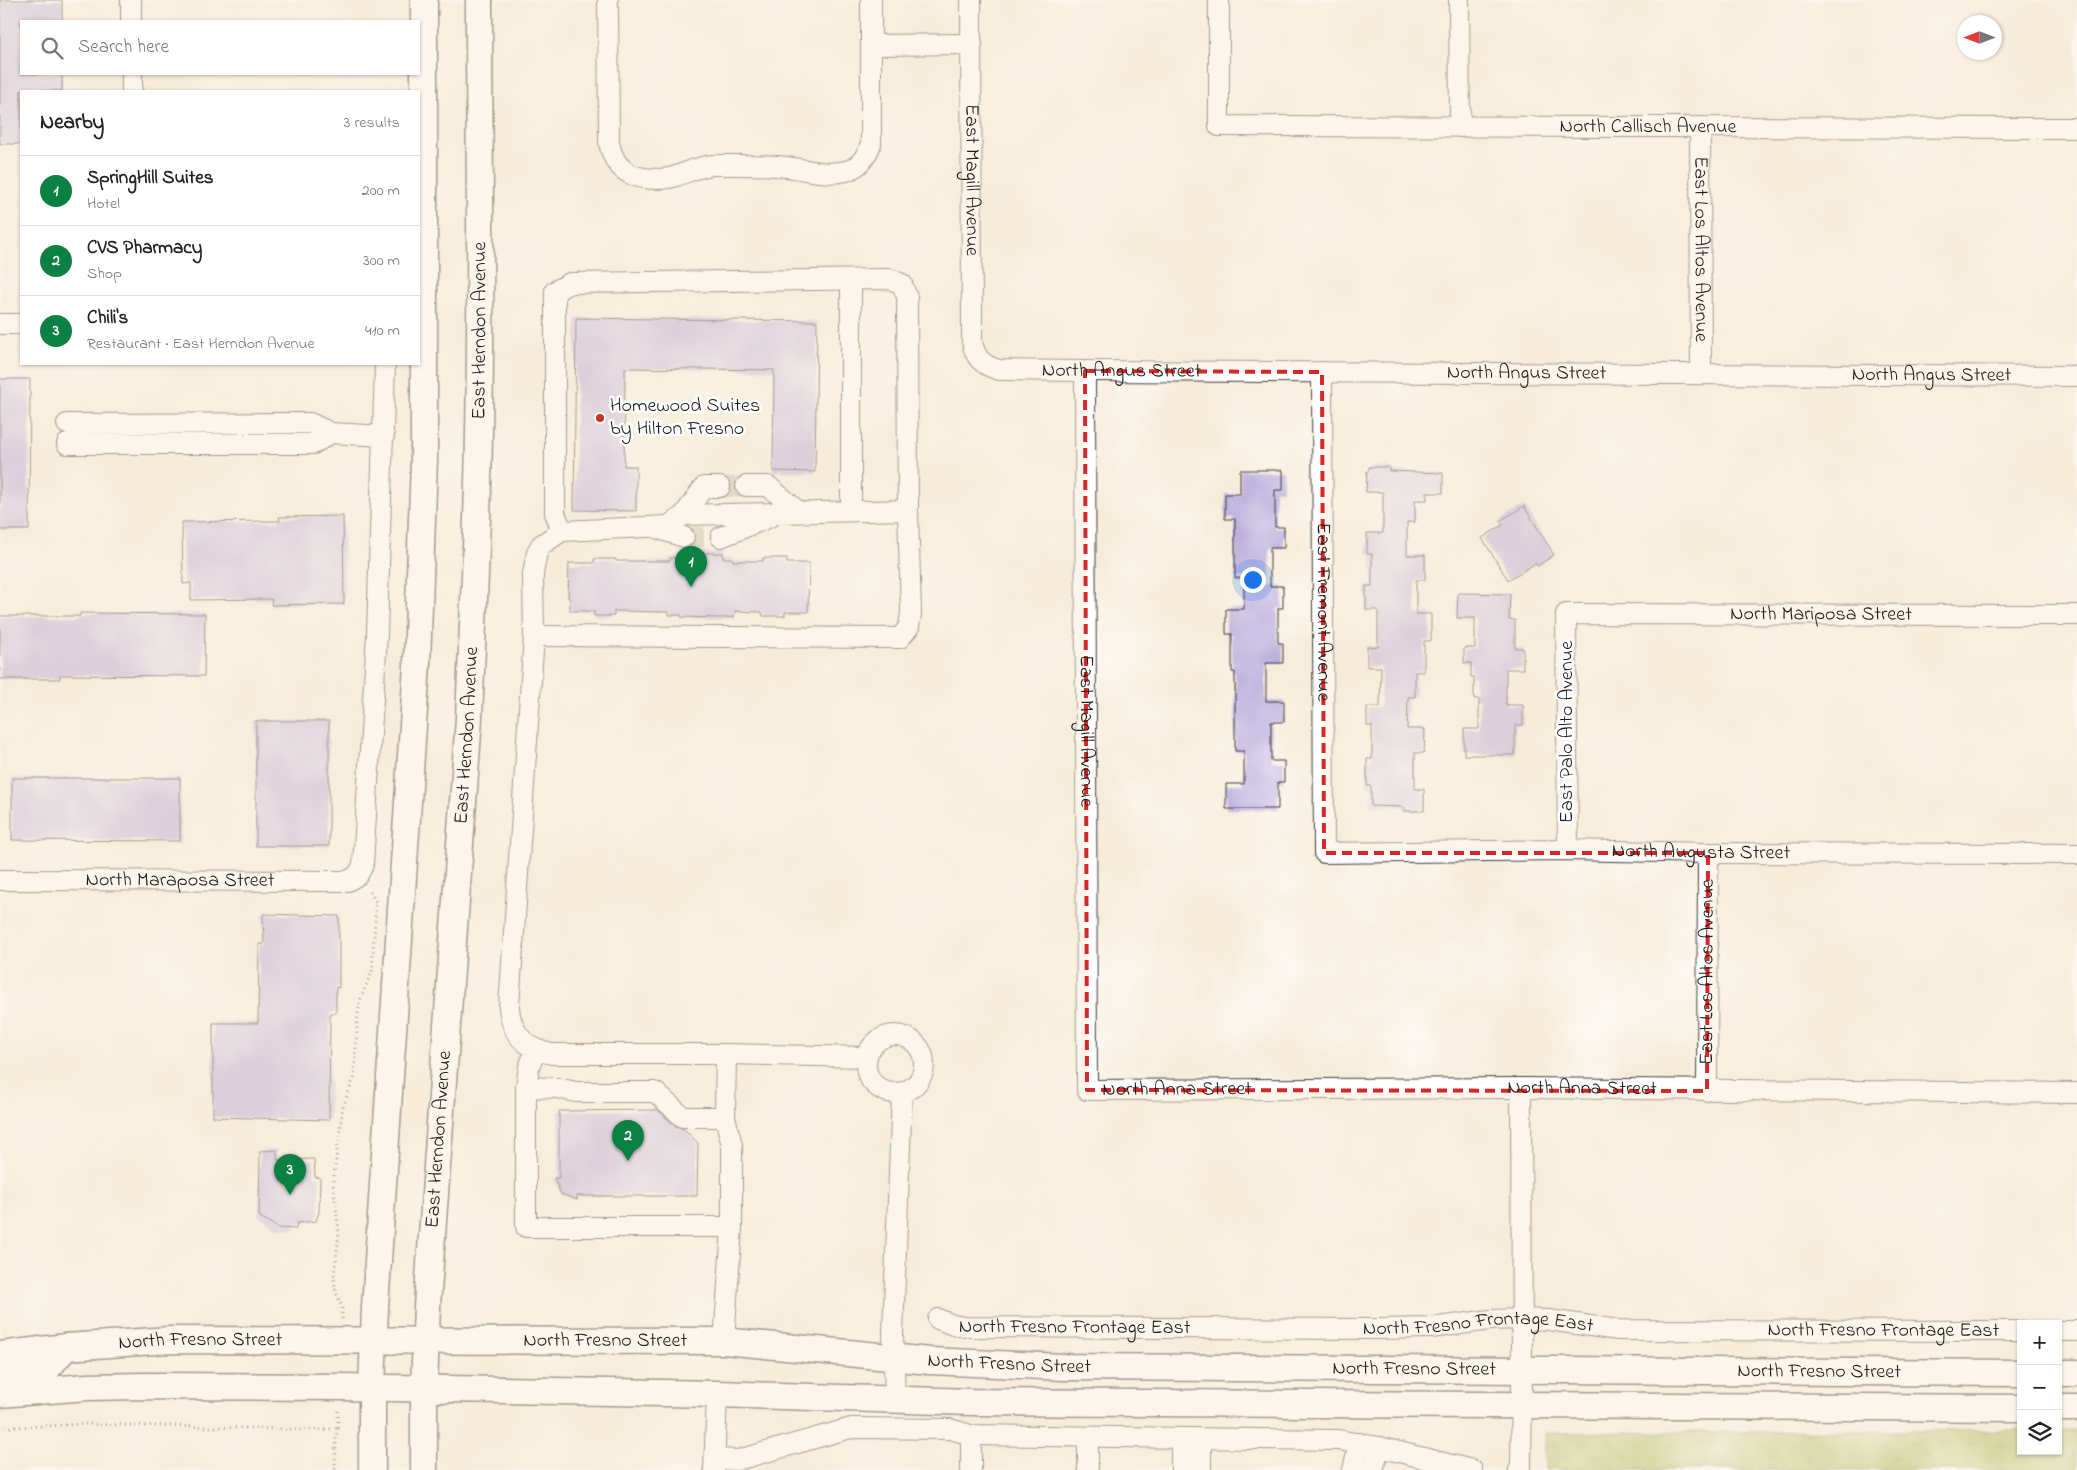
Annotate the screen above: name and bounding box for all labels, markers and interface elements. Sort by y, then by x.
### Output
north arrow [1957,15,2002,60]
search box [20,20,420,75]
icon: search [38,34,66,62]
text: Search here [78,34,169,61]
street label: East Magill Avenue [956,104,986,256]
text: Nearby [40,108,104,138]
text: 3 results [344,111,400,135]
street label: North Callisch Avenue [1559,112,1737,142]
street label: East Los Altos Avenue [1686,156,1715,342]
text: SpringHill Suites [87,165,213,192]
text: 1 [53,179,59,203]
text: 200 m [362,179,400,203]
text: Hotel [87,192,120,216]
text: CVS Pharmacy [87,235,202,262]
street label: East Herndon Avenue [465,242,495,420]
text: 2 [52,249,60,273]
text: 300 m [363,249,400,273]
text: Shop [87,262,122,286]
text: Chili's [87,305,128,332]
text: 3 [53,319,59,343]
text: 410 m [365,319,400,343]
text: Restaurant · East Herndon Avenue [87,332,315,356]
street label: North Angus Street [1042,356,1202,387]
street label: North Angus Street [1447,358,1607,389]
street label: North Angus Street [1852,360,2012,391]
place label: Homewood Suites by Hilton Fresno [610,392,760,444]
marker: Homewood Suites by Hilton Fresno [594,412,606,424]
street label: East Fremont Avenue [1308,523,1338,701]
pin: 1 [675,546,707,587]
your location [1240,567,1266,593]
street label: North Mariposa Street [1730,600,1912,629]
street label: East Palo Alto Avenue [1553,641,1582,823]
street label: East Herndon Avenue [447,646,487,825]
street label: East Magill Avenue [1070,655,1101,807]
street label: North Augusta Street [1611,836,1791,868]
street label: North Maraposa Street [85,866,275,895]
street label: East Los Altos Avenue [1693,879,1722,1065]
street label: East Herndon Avenue [418,1050,460,1229]
street label: North Anna Street [1507,1073,1657,1104]
street label: North Anna Street [1102,1075,1252,1104]
pin: 2 [612,1120,644,1161]
pin: 3 [274,1154,306,1195]
street label: North Fresno Frontage East [1363,1304,1596,1344]
street label: North Fresno Frontage East [959,1312,1191,1343]
street label: North Fresno Frontage East [1768,1316,1999,1346]
map controls [2017,1320,2062,1455]
button: + [2017,1320,2062,1365]
street label: North Fresno Street [118,1325,282,1358]
street label: North Fresno Street [523,1326,687,1355]
street label: North Fresno Street [927,1346,1091,1382]
street label: North Fresno Street [1332,1354,1496,1384]
street label: North Fresno Street [1737,1357,1901,1387]
button: − [2017,1365,2062,1410]
button: layers [2017,1410,2062,1455]

